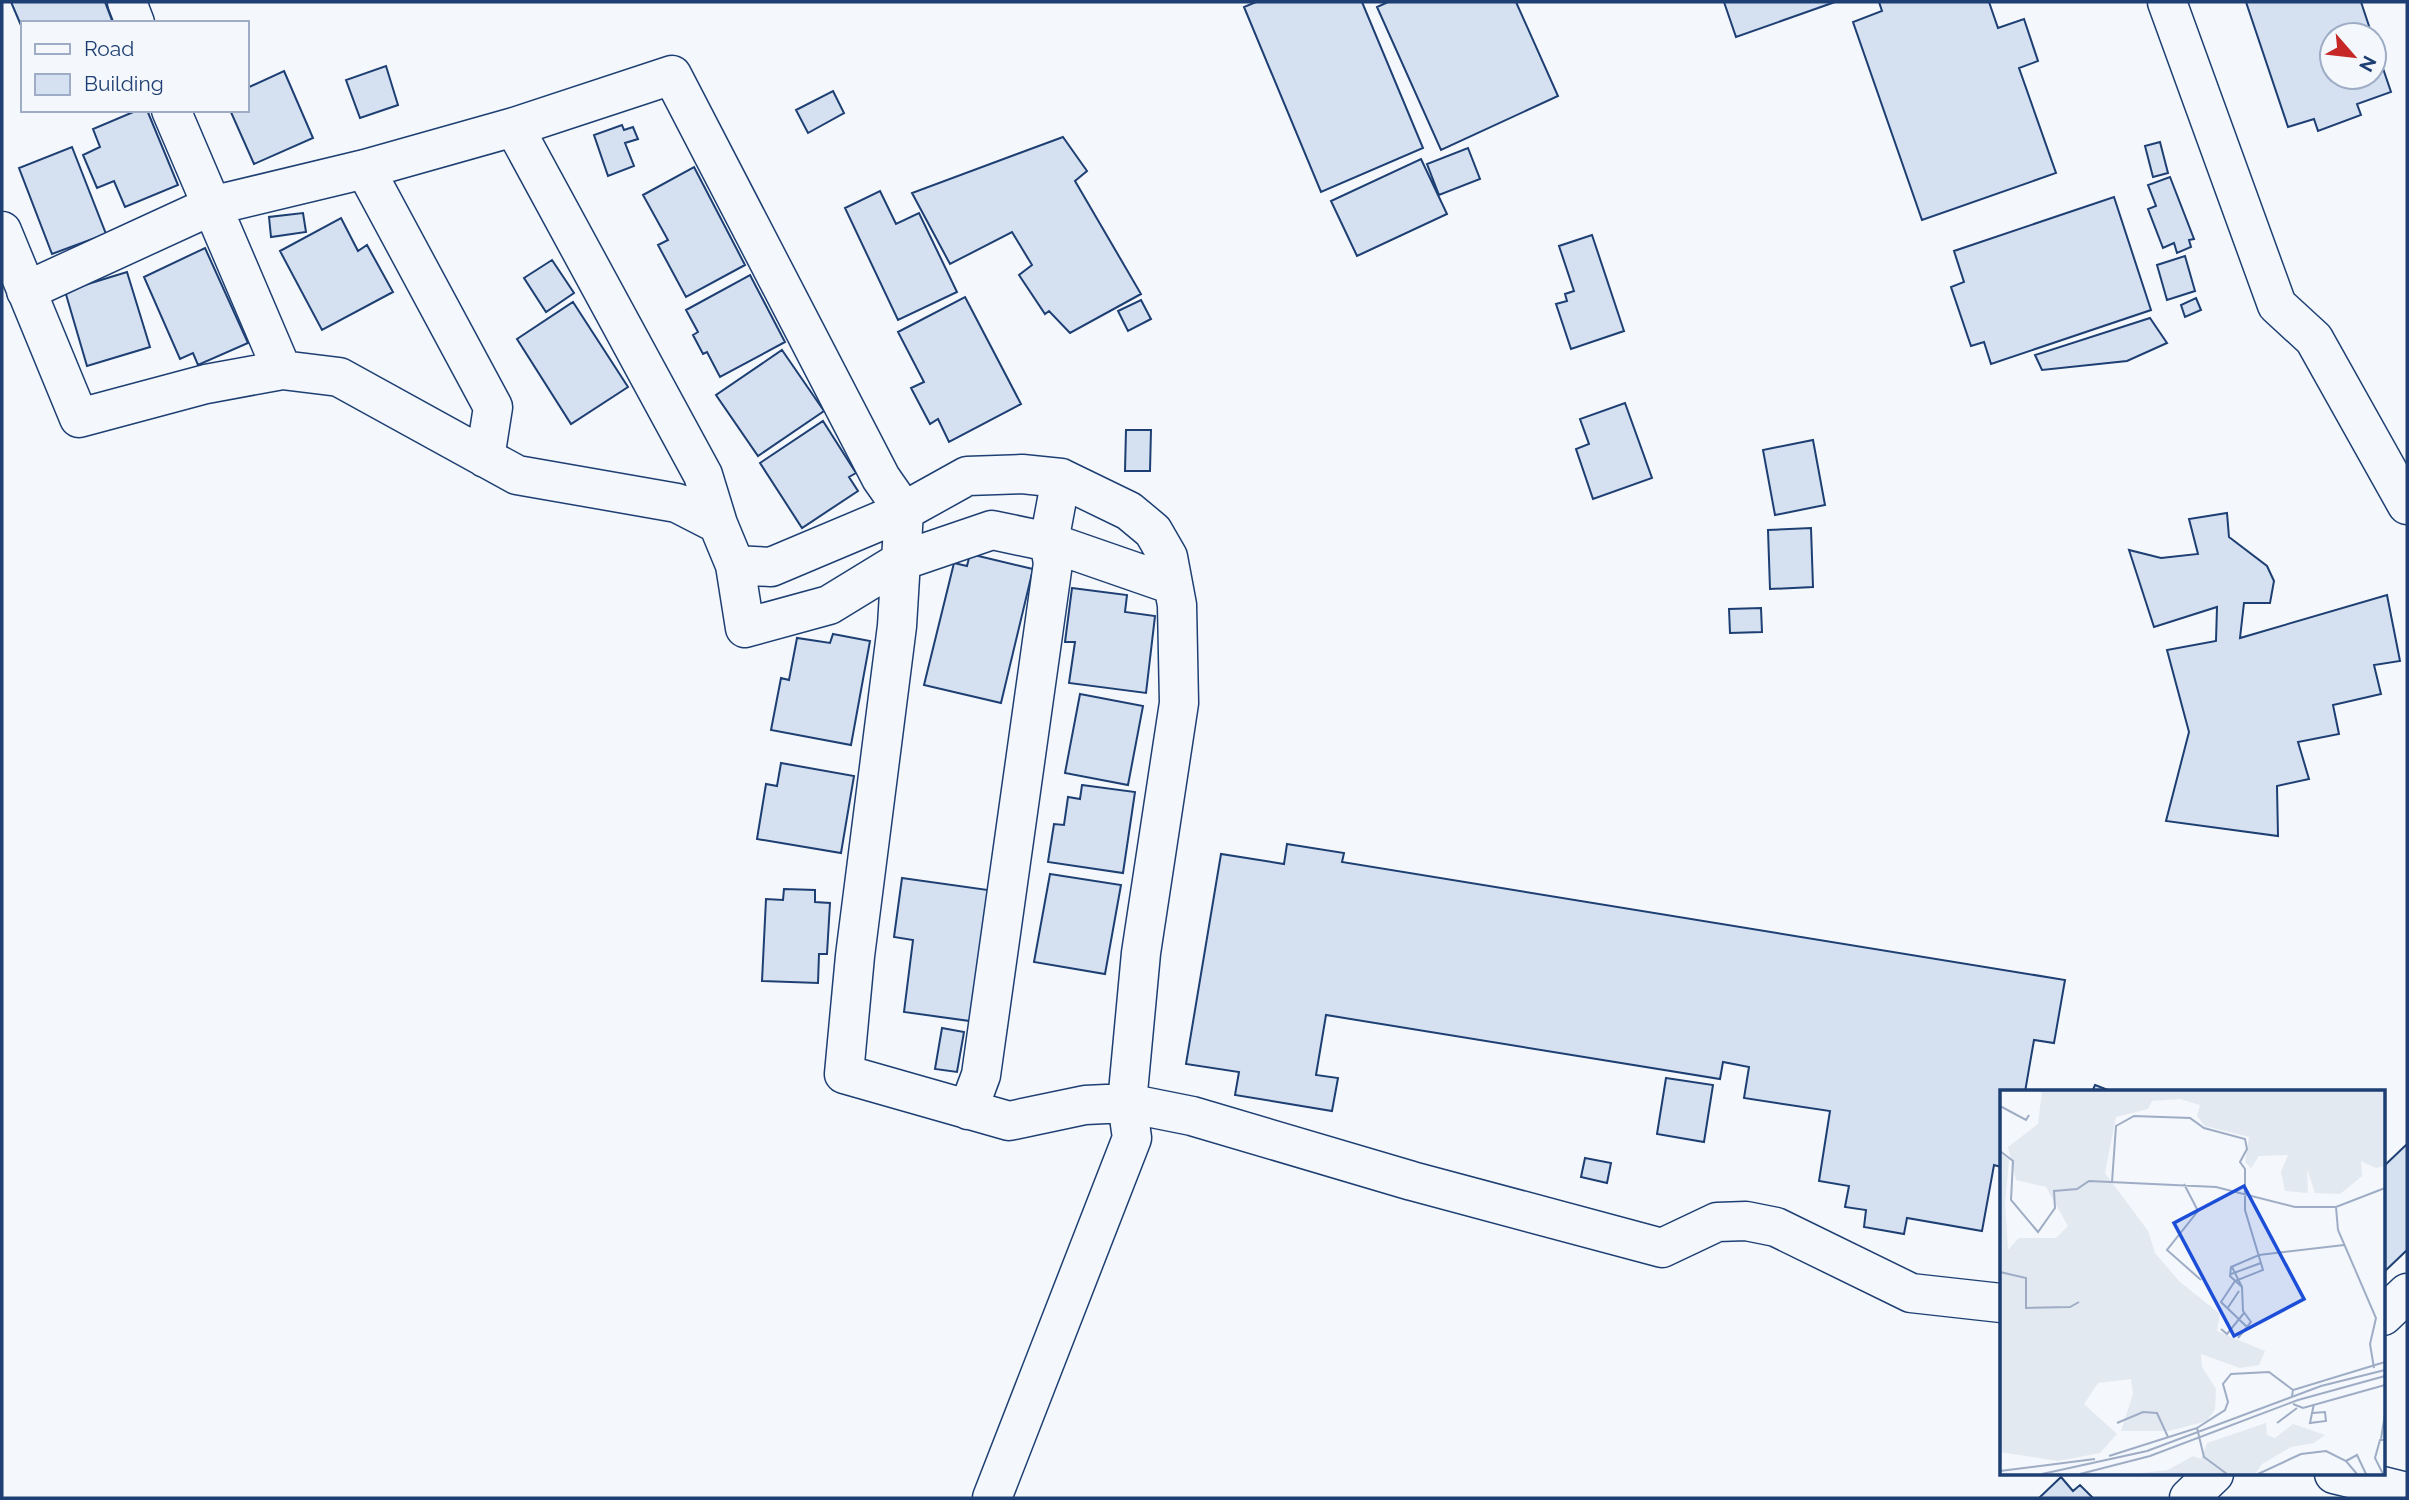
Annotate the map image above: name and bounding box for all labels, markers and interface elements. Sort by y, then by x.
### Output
legend [21,21,248,112]
north arrow [2318,21,2388,91]
text: Road [84,36,134,61]
text: N [2355,52,2381,76]
text: Building [84,71,164,96]
inset map [2000,1090,2384,1476]

